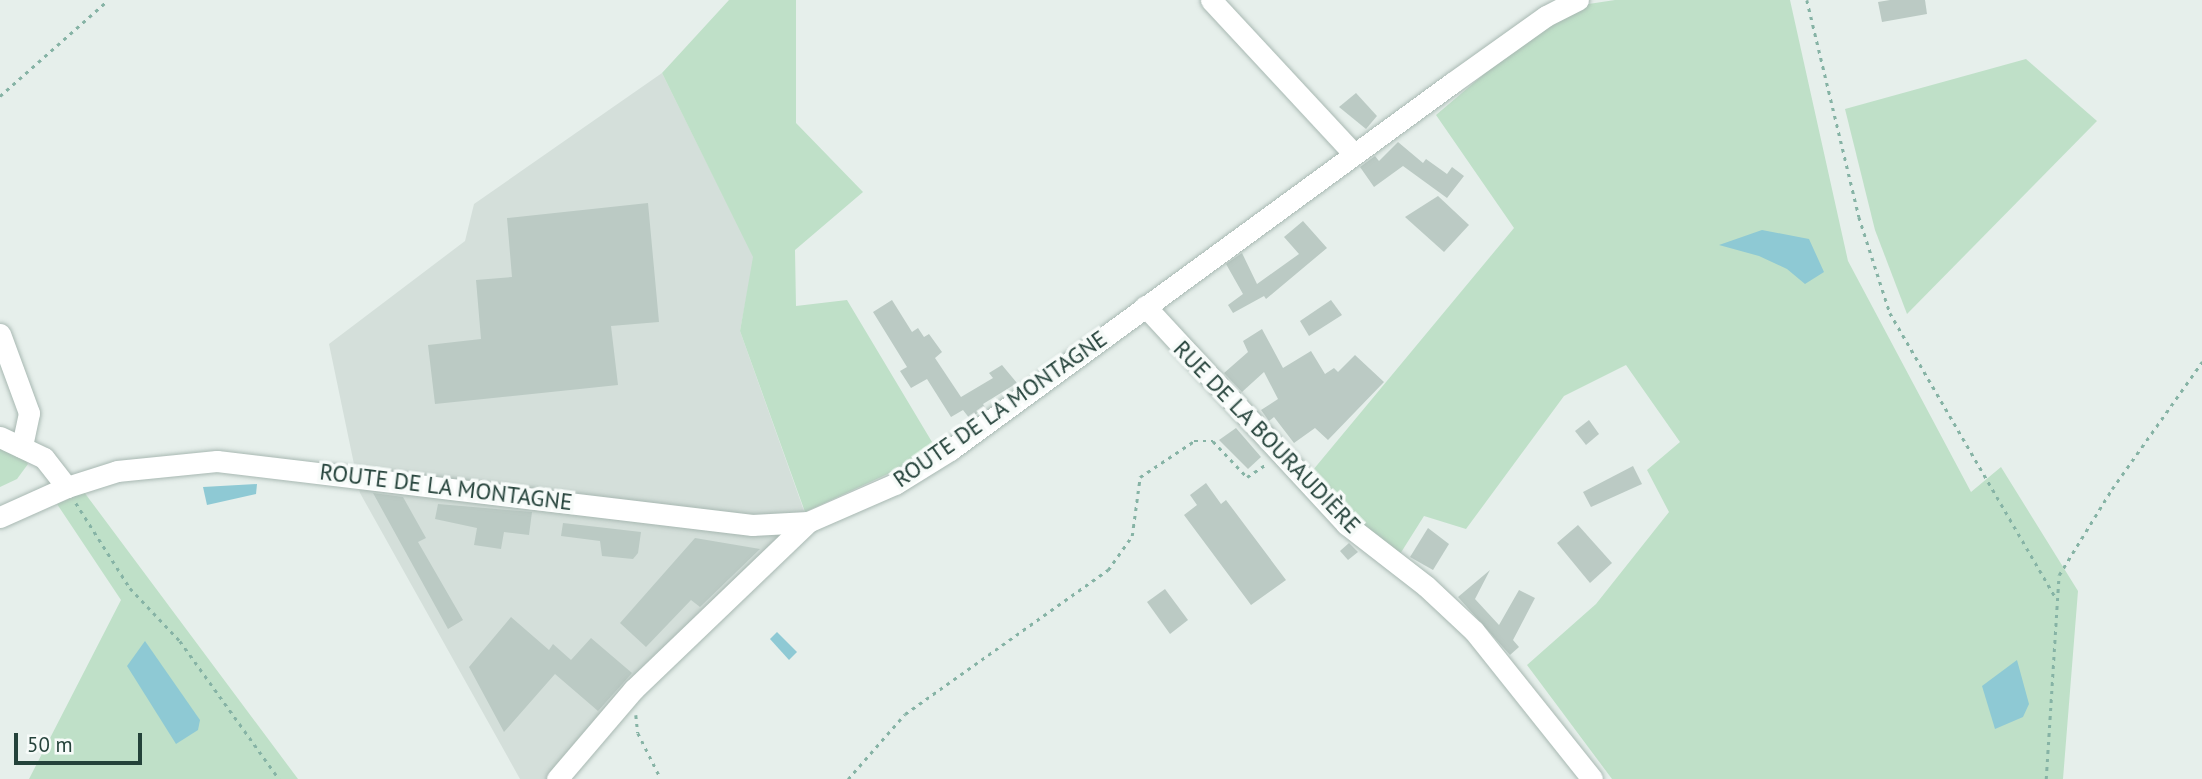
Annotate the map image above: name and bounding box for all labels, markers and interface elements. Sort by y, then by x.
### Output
street label: ROUTE DE LA MONTAGNE [888,325,1112,493]
street label: RUE DE LA BOURAUDIÈRE [1167,335,1367,539]
street label: ROUTE DE LA MONTAGNE [318,458,574,516]
scale bar [18,720,145,764]
text: 50 m [27,731,73,758]

